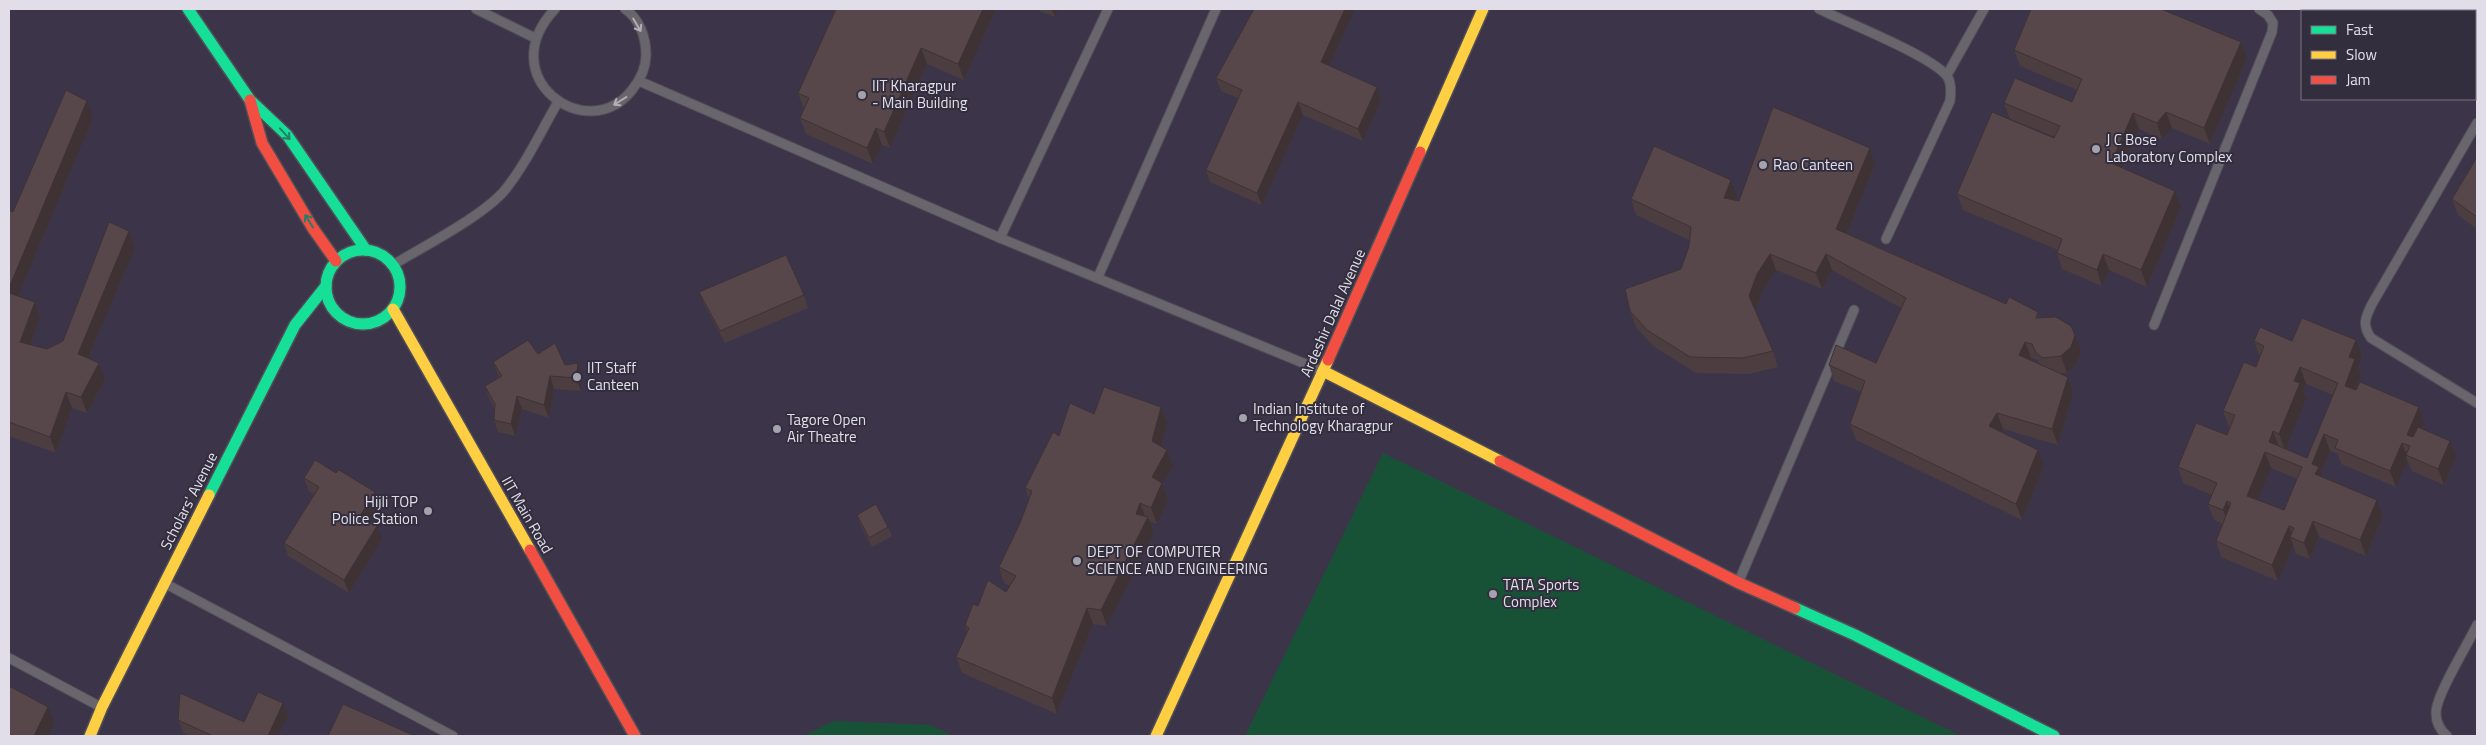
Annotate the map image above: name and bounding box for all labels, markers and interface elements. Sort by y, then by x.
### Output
legend [2301,10,2476,100]
one-way arrow [633,17,643,31]
text: Fast [2346,18,2374,41]
text: Slow [2346,43,2377,66]
text: Jam [2346,68,2370,91]
place label: IIT Kharagpur - Main Building [872,74,968,114]
marker: IIT Kharagpur - Main Building [856,89,868,101]
one-way arrow [613,95,627,106]
one-way arrow [279,127,291,140]
place label: J C Bose Laboratory Complex [2106,128,2232,168]
marker: J C Bose Laboratory Complex [2090,143,2102,155]
place label: Rao Canteen [1773,153,1853,176]
marker: Rao Canteen [1757,159,1769,171]
one-way arrow [303,214,314,228]
street label: Ardeshir Dalal Avenue [1294,245,1371,381]
place label: IIT Staff Canteen [587,356,639,396]
marker: IIT Staff Canteen [571,371,583,383]
place label: Indian Institute of Technology Kharagpur [1253,397,1393,437]
place label: Tagore Open Air Theatre [787,408,866,448]
marker: Indian Institute of Technology Kharagpur [1237,412,1249,424]
marker: Tagore Open Air Theatre [771,423,783,435]
street label: Scholars' Avenue [154,448,223,554]
street label: IIT Main Road [496,472,559,558]
place label: Hijli TOP Police Station [332,490,418,530]
marker: Hijli TOP Police Station [422,505,434,517]
place label: DEPT OF COMPUTER SCIENCE AND ENGINEERING [1087,540,1268,580]
marker: DEPT OF COMPUTER SCIENCE AND ENGINEERING [1071,555,1083,567]
place label: TATA Sports Complex [1503,573,1579,613]
marker: TATA Sports Complex [1487,588,1499,600]

